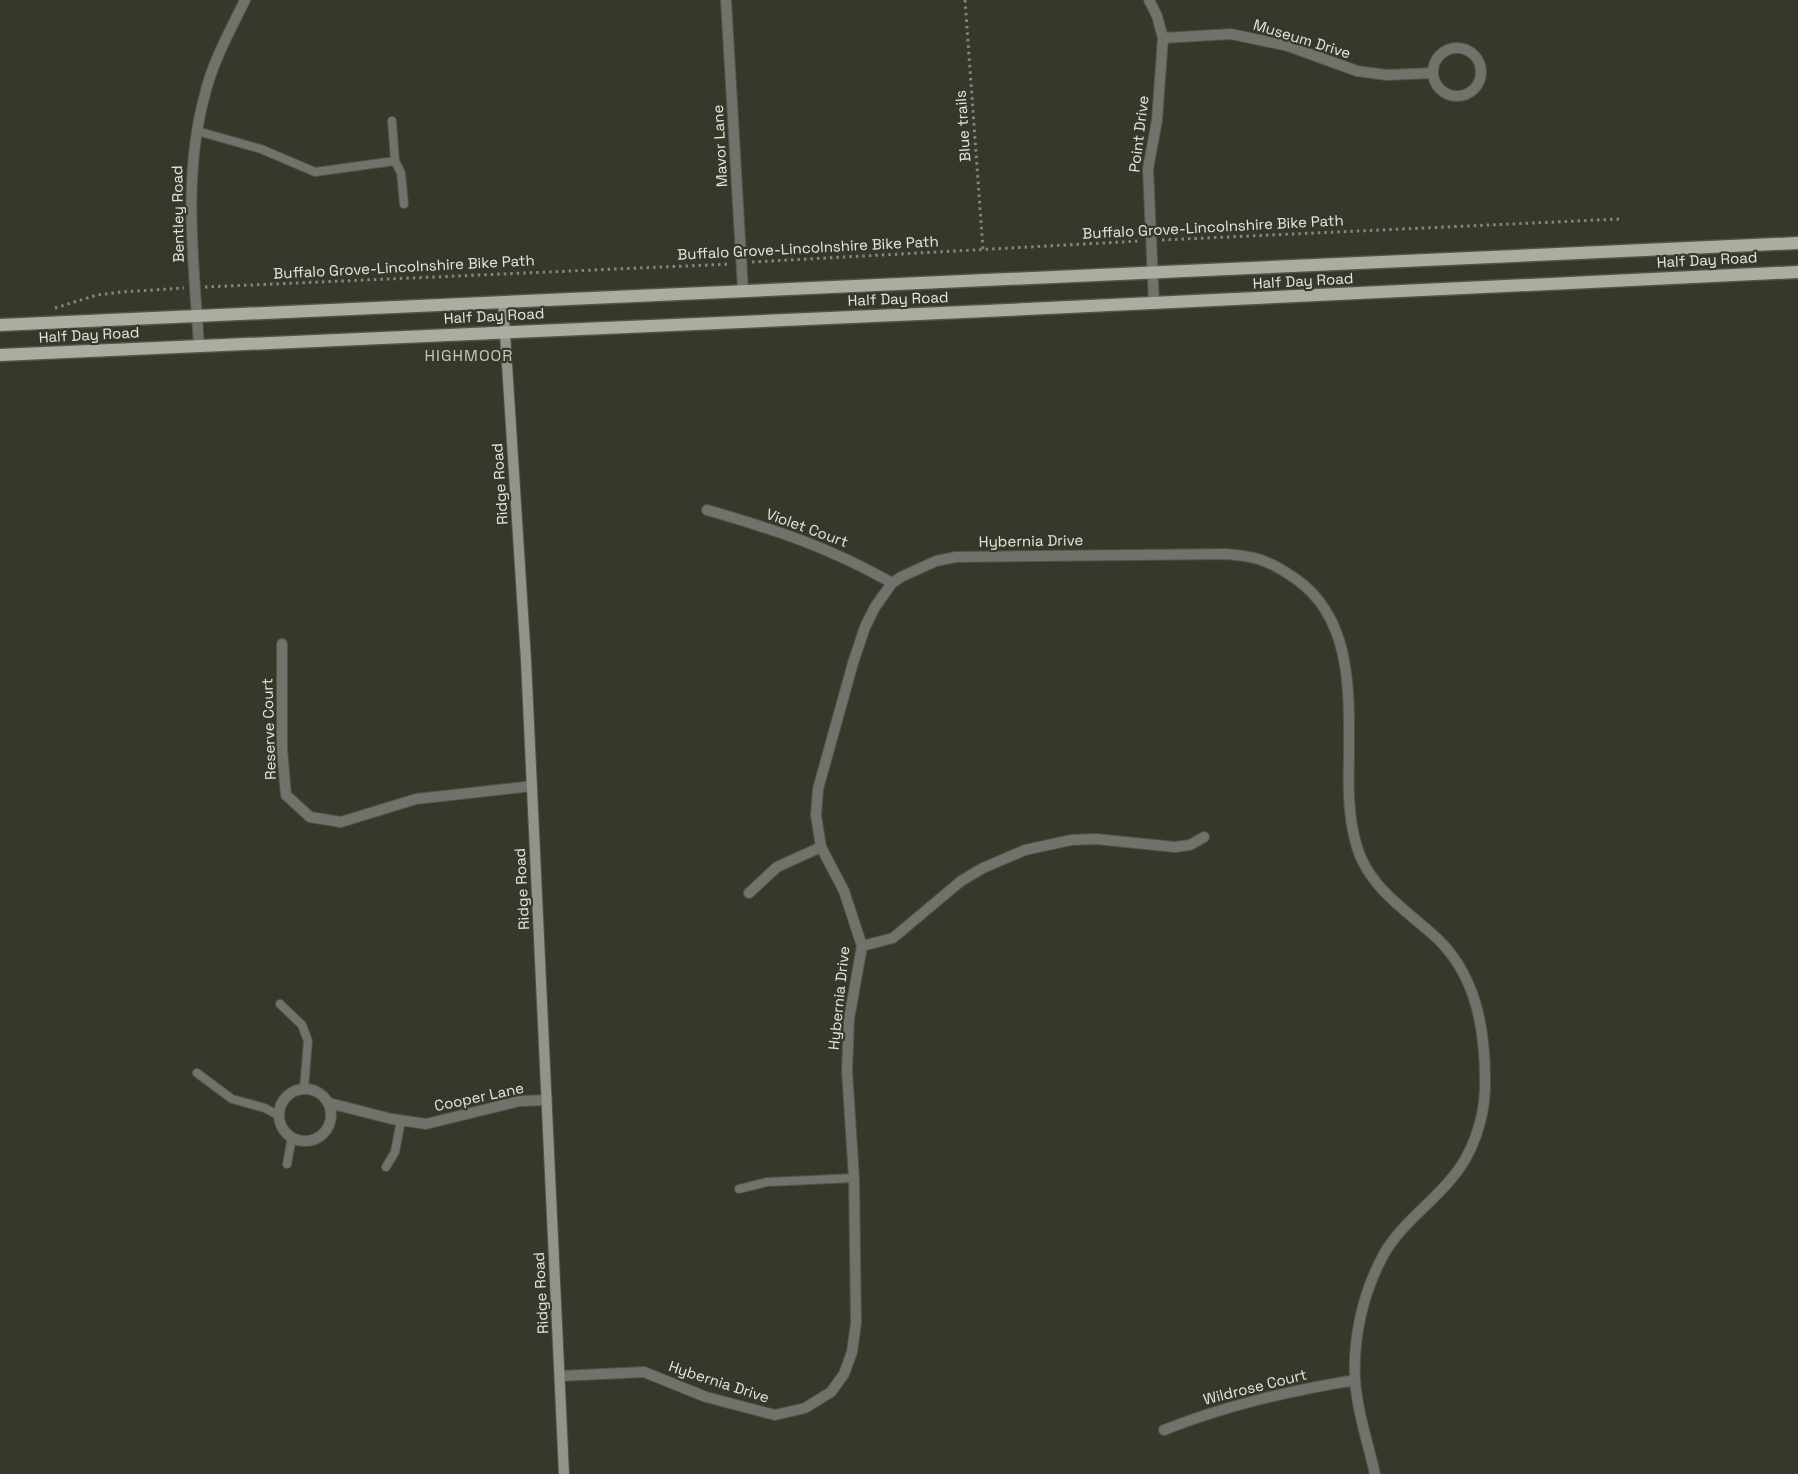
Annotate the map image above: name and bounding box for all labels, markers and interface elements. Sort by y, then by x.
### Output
street label: Museum Drive [1251,15,1353,62]
street label: Blue trails [951,90,974,162]
street label: Point Drive [1124,94,1153,174]
street label: Mavor Lane [708,104,731,188]
street label: Bentley Road [167,165,188,263]
street label: Buffalo Grove-Lincolnshire Bike Path [1082,210,1344,243]
street label: Buffalo Grove-Lincolnshire Bike Path [677,231,939,264]
street label: Half Day Road [1656,247,1758,272]
street label: Buffalo Grove-Lincolnshire Bike Path [273,250,535,283]
street label: Half Day Road [1252,268,1354,293]
street label: Half Day Road [847,287,949,310]
street label: Half Day Road [443,303,545,328]
street label: Half Day Road [38,322,140,347]
district label: HIGHMOOR [425,345,513,366]
street label: Ridge Road [487,442,512,526]
street label: Violet Court [764,504,851,551]
street label: Hybernia Drive [979,530,1084,551]
street label: Reserve Court [257,678,280,780]
street label: Ridge Road [510,848,533,930]
street label: Hybernia Drive [824,945,853,1051]
street label: Cooper Lane [432,1078,526,1115]
street label: Ridge Road [529,1252,552,1334]
street label: Hybernia Drive [667,1356,772,1407]
street label: Wildrose Court [1201,1364,1309,1409]

